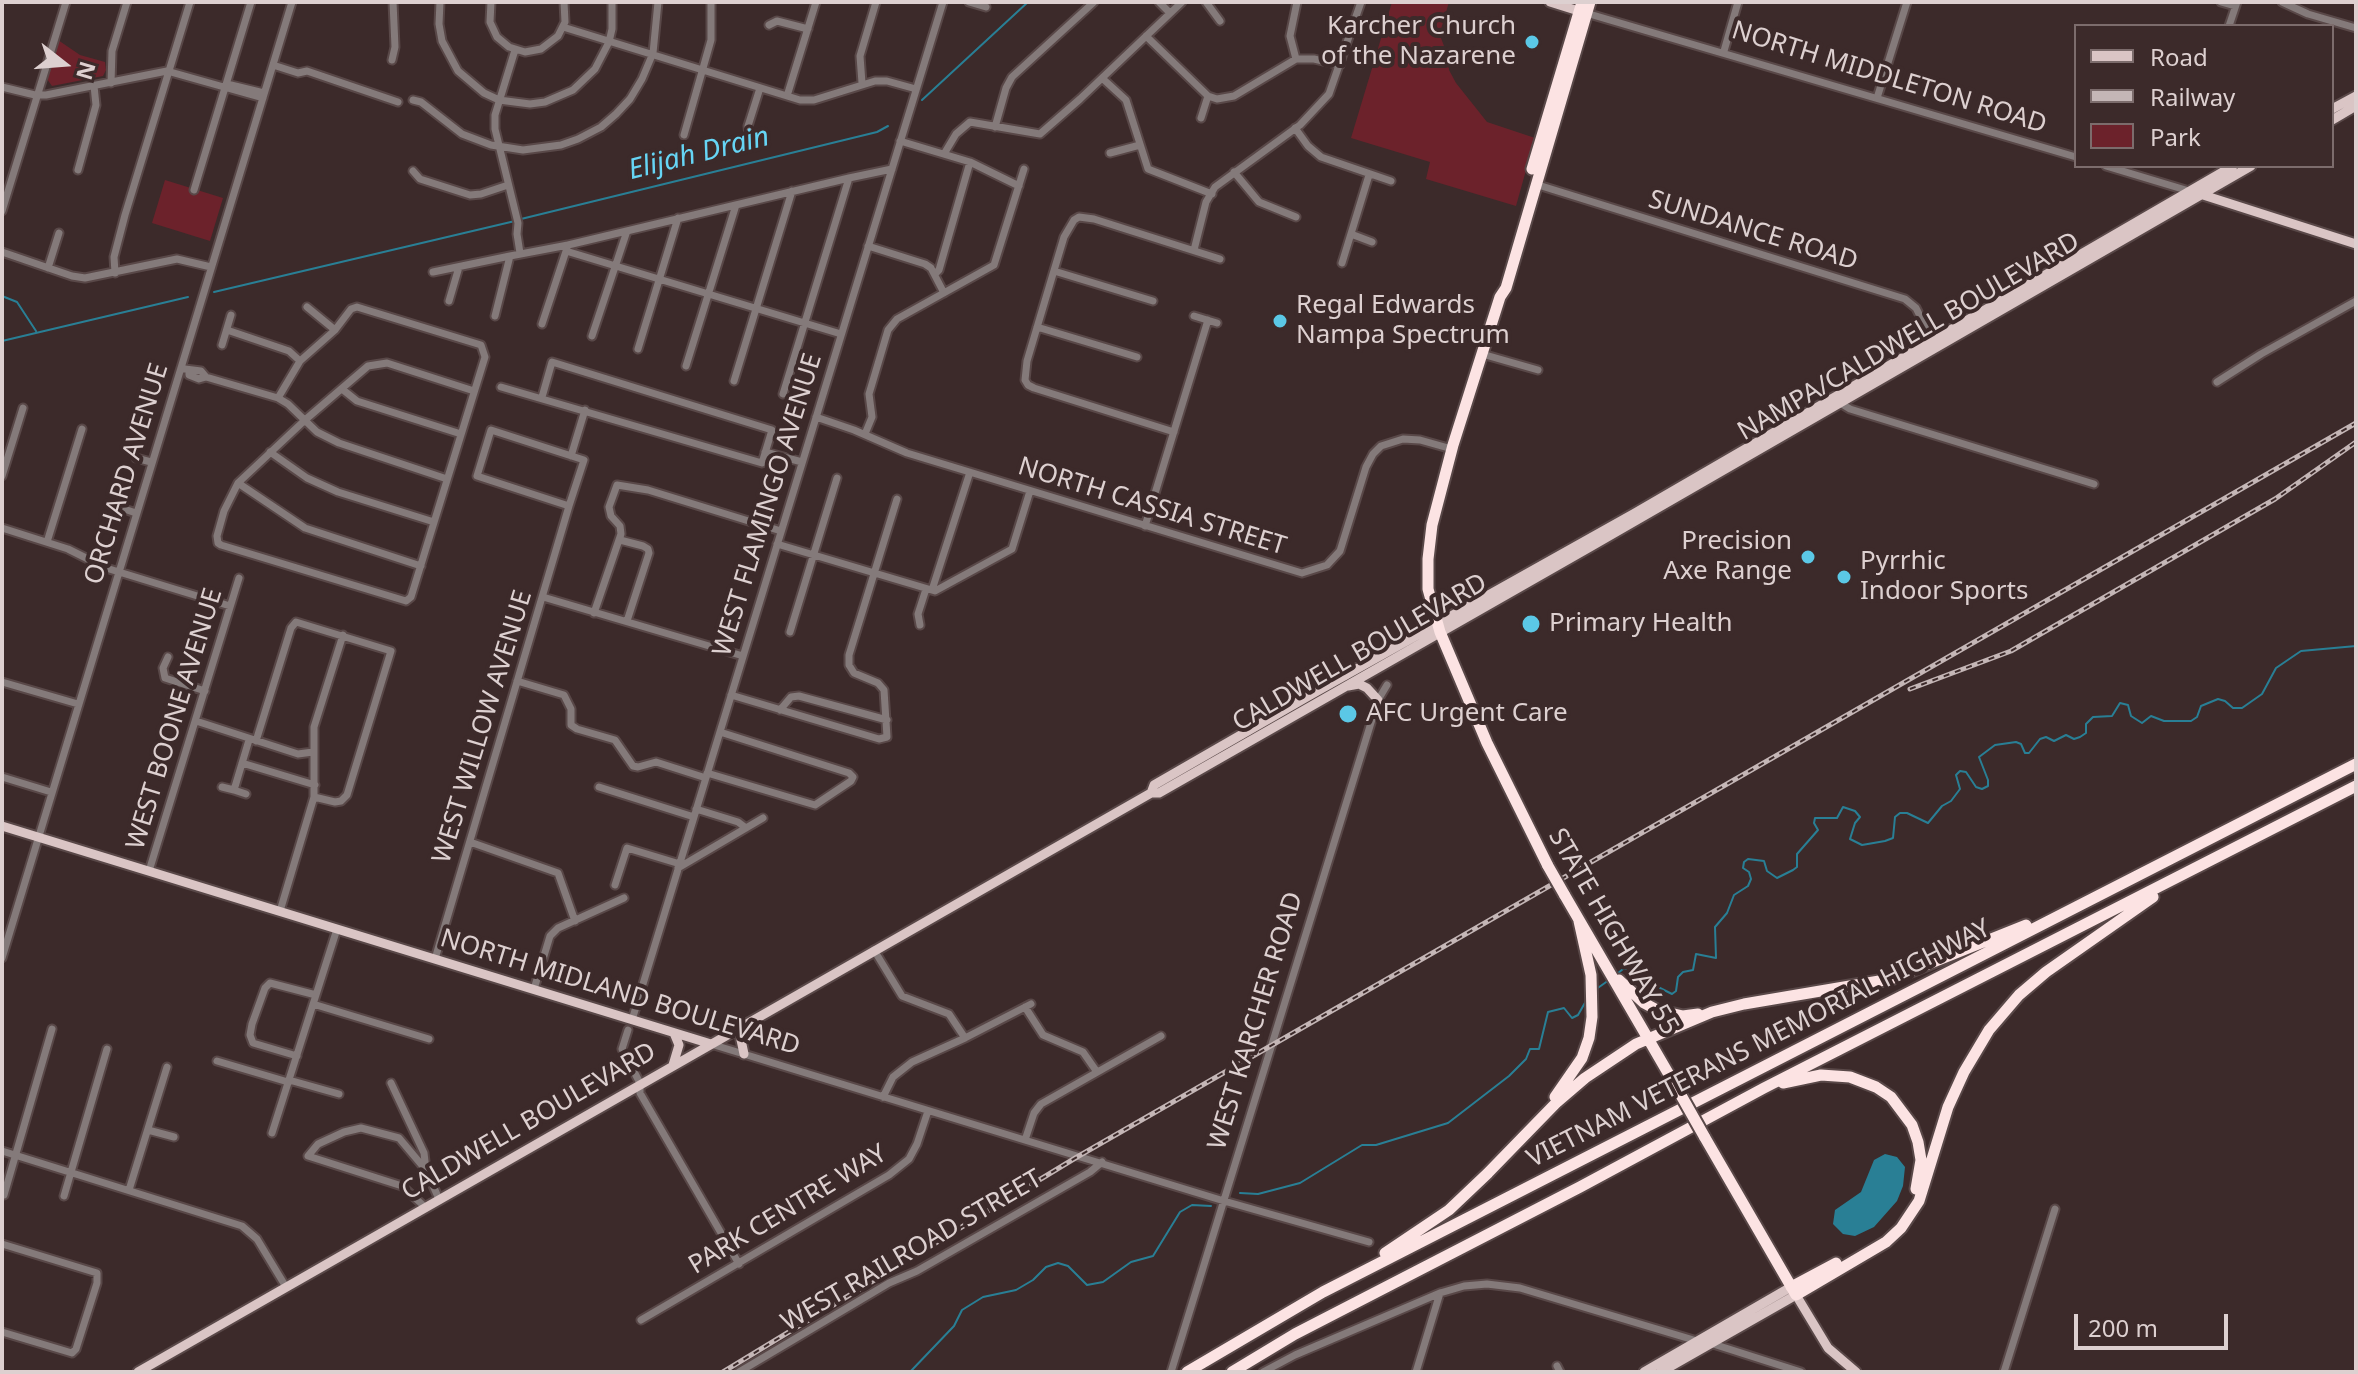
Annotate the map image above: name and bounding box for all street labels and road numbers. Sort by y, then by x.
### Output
street label: NORTH MIDDLETON ROAD [1728,15,2050,141]
street label: SUNDANCE ROAD [1645,184,1861,278]
street label: NAMPA/CALDWELL BOULEVARD [1733,226,2085,448]
street label: WEST FLAMINGO AVENUE [707,350,829,660]
street label: ORCHARD AVENUE [79,360,175,588]
street label: NORTH CASSIA STREET [1014,451,1290,563]
street label: CALDWELL BOULEVARD [1227,567,1493,739]
street label: WEST BOONE AVENUE [120,585,230,853]
street label: WEST WILLOW AVENUE [427,587,539,867]
street label: STATE HIGHWAY 55 [1541,823,1685,1041]
street label: WEST KARCHER ROAD [1202,888,1310,1154]
street label: VIETNAM VETERANS MEMORIAL HIGHWAY [1522,913,1996,1175]
street label: NORTH MIDLAND BOULEVARD [436,923,804,1063]
street label: CALDWELL BOULEVARD [396,1036,662,1208]
street label: PARK CENTRE WAY [683,1139,893,1281]
street label: WEST RAILROAD STREET [776,1164,1048,1338]

